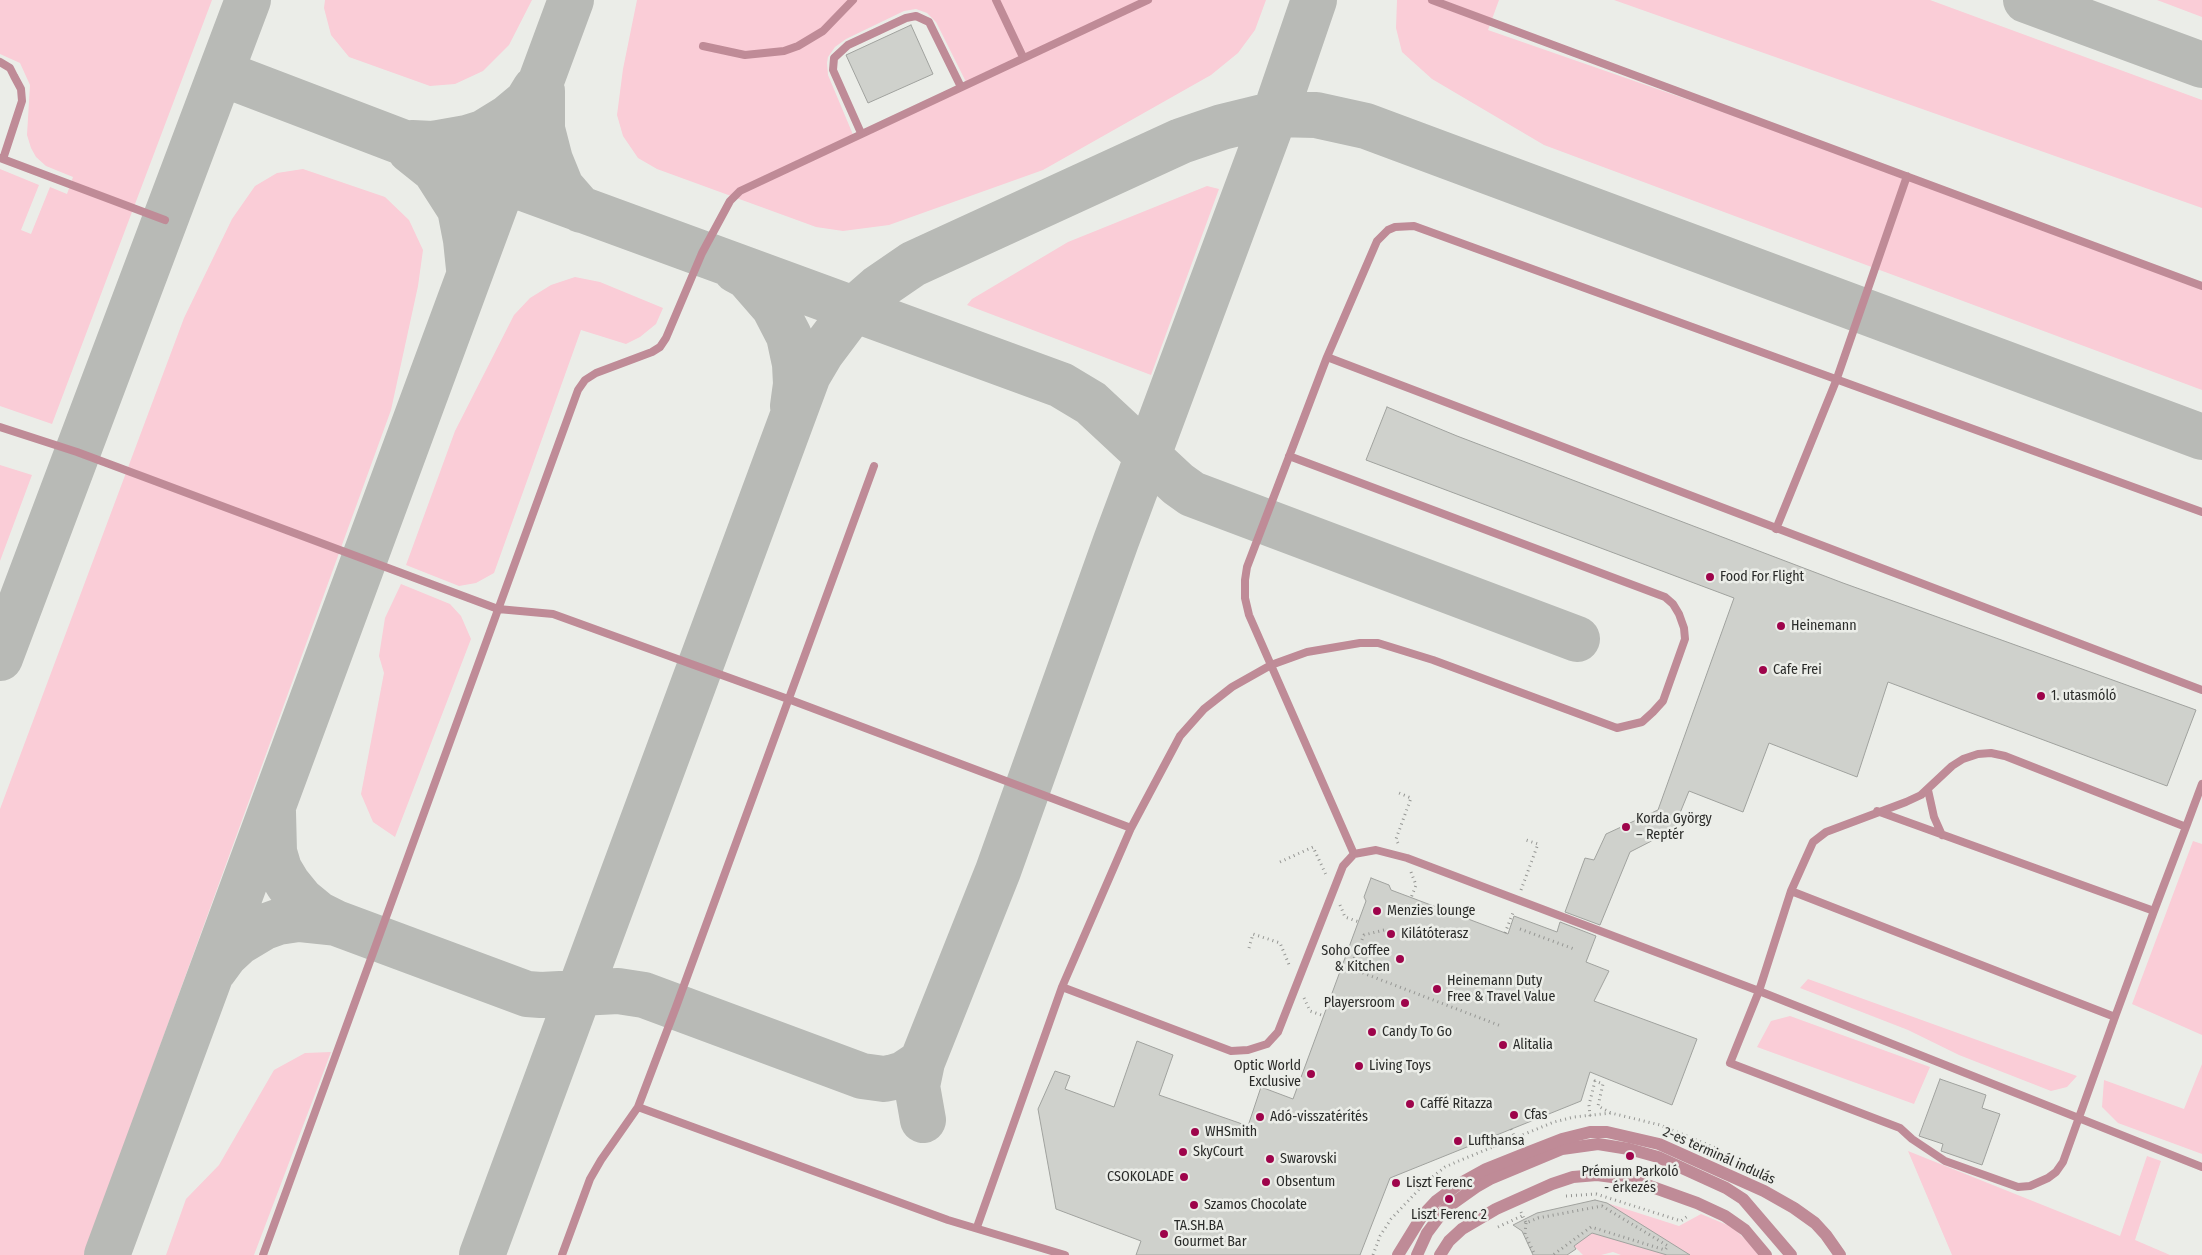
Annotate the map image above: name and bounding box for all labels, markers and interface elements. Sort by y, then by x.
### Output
place label: Food For Flight [1720,569,1804,585]
marker: Food For Flight [1704,571,1716,583]
place label: Heinemann [1791,618,1857,634]
marker: Heinemann [1775,620,1787,632]
place label: Cafe Frei [1773,662,1822,678]
marker: Cafe Frei [1757,664,1769,676]
place label: 1. utasmóló [2051,688,2116,704]
marker: 1. utasmóló [2035,690,2047,702]
place label: Korda György – Reptér [1636,811,1712,844]
marker: Korda György – Reptér [1620,821,1632,833]
place label: Menzies lounge [1387,903,1475,919]
marker: Menzies lounge [1371,905,1383,917]
place label: Kilátóterasz [1401,926,1468,942]
marker: Kilátóterasz [1385,928,1397,940]
place label: Soho Coffee & Kitchen [1321,943,1390,976]
marker: Soho Coffee & Kitchen [1394,953,1406,965]
place label: Heinemann Duty Free & Travel Value [1447,973,1555,1006]
marker: Heinemann Duty Free & Travel Value [1431,983,1443,995]
place label: Playersroom [1324,995,1395,1011]
marker: Playersroom [1399,997,1411,1009]
place label: Candy To Go [1382,1024,1452,1040]
marker: Candy To Go [1366,1026,1378,1038]
place label: Alitalia [1513,1037,1553,1053]
marker: Alitalia [1497,1039,1509,1051]
place label: Optic World Exclusive [1234,1058,1301,1090]
place label: Living Toys [1369,1058,1431,1074]
marker: Living Toys [1353,1060,1365,1072]
marker: Optic World Exclusive [1305,1068,1317,1080]
place label: Caffé Ritazza [1420,1096,1493,1112]
marker: Caffé Ritazza [1404,1098,1416,1110]
place label: Cfas [1524,1107,1548,1123]
place label: Adó-visszatérítés [1270,1109,1368,1125]
marker: Cfas [1508,1109,1520,1121]
marker: Adó-visszatérítés [1254,1111,1266,1123]
place label: WHSmith [1205,1124,1257,1140]
street label: 2-es terminál indulás [1660,1124,1778,1188]
marker: WHSmith [1189,1126,1201,1138]
place label: Lufthansa [1468,1133,1525,1149]
marker: Lufthansa [1452,1135,1464,1147]
place label: SkyCourt [1193,1144,1244,1160]
marker: SkyCourt [1177,1146,1189,1158]
marker: Prémium Parkoló - érkezés [1624,1150,1636,1162]
place label: Swarovski [1280,1151,1337,1167]
marker: Swarovski [1264,1153,1276,1165]
place label: Prémium Parkoló - érkezés [1581,1164,1679,1196]
place label: CSOKOLADE [1107,1169,1174,1185]
marker: CSOKOLADE [1178,1171,1190,1183]
place label: Obsentum [1276,1174,1335,1190]
place label: Liszt Ferenc [1406,1175,1472,1191]
marker: Obsentum [1260,1176,1272,1188]
marker: Liszt Ferenc [1390,1177,1402,1189]
marker: Liszt Ferenc 2 [1443,1193,1455,1205]
place label: Szamos Chocolate [1204,1197,1307,1213]
marker: Szamos Chocolate [1188,1199,1200,1211]
place label: Liszt Ferenc 2 [1411,1207,1487,1223]
place label: TA.SH.BA Gourmet Bar [1174,1218,1247,1250]
marker: TA.SH.BA Gourmet Bar [1158,1228,1170,1240]

